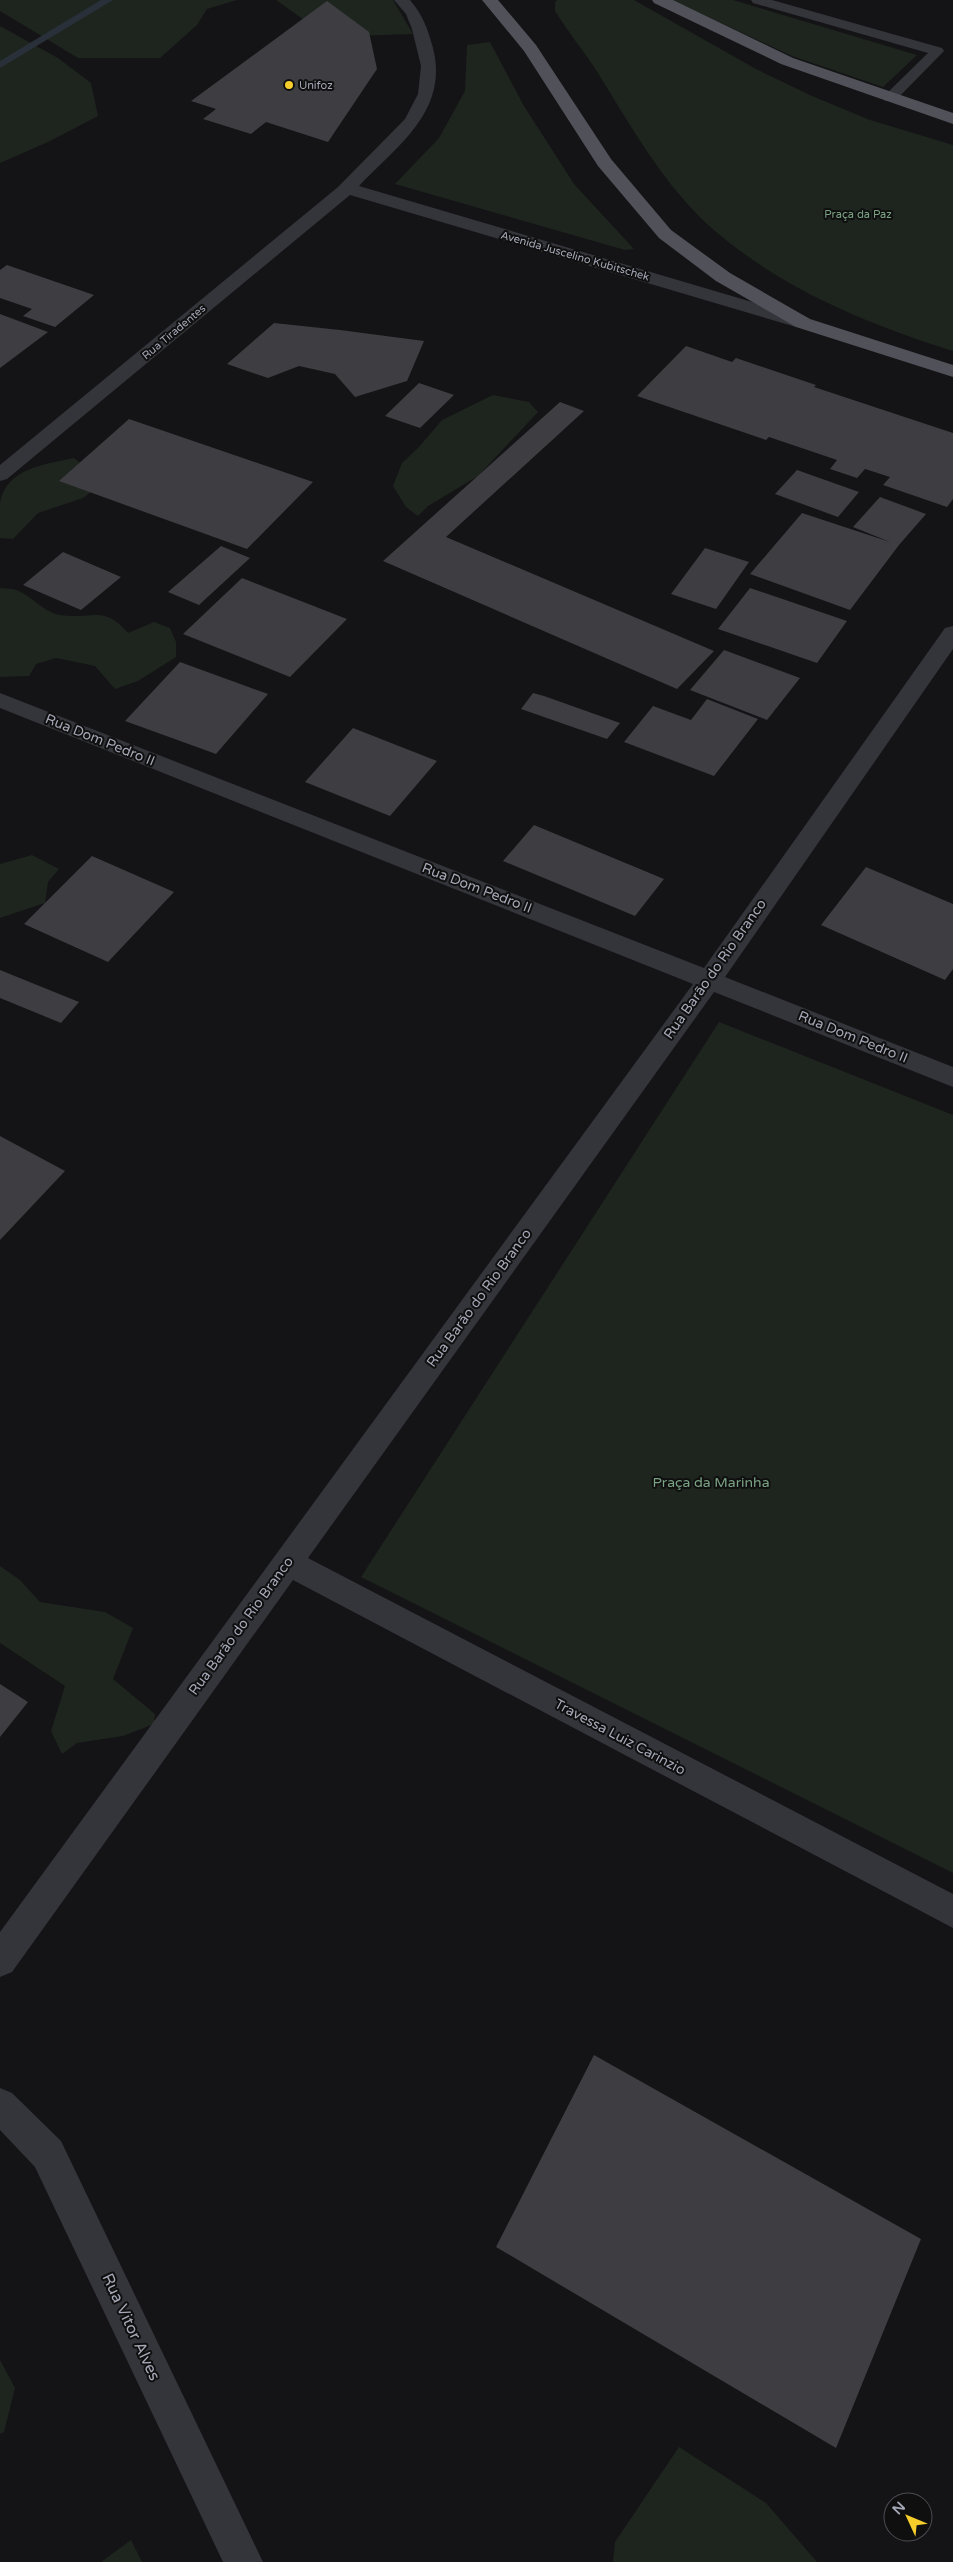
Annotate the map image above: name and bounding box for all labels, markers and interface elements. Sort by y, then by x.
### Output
marker: Unifoz [283,79,295,91]
place label: Unifoz [299,79,333,92]
park label: Praça da Paz [824,208,892,221]
street label: Avenida Juscelino Kubitschek [499,229,651,283]
street label: Rua Tiradentes [140,302,208,362]
street label: Rua Dom Pedro II [43,710,157,770]
street label: Rua Dom Pedro II [420,859,534,917]
street label: Rua Barão do Rio Branco [660,896,770,1042]
street label: Rua Dom Pedro II [796,1007,910,1067]
street label: Rua Barão do Rio Branco [423,1226,535,1370]
park label: Praça da Marinha [653,1474,770,1491]
street label: Rua Barão do Rio Branco [185,1554,297,1698]
street label: Travessa Luiz Carinzio [552,1695,688,1779]
street label: Rua Vitor Alves [97,2270,165,2384]
north arrow [883,2492,933,2542]
text: N [889,2498,909,2518]

